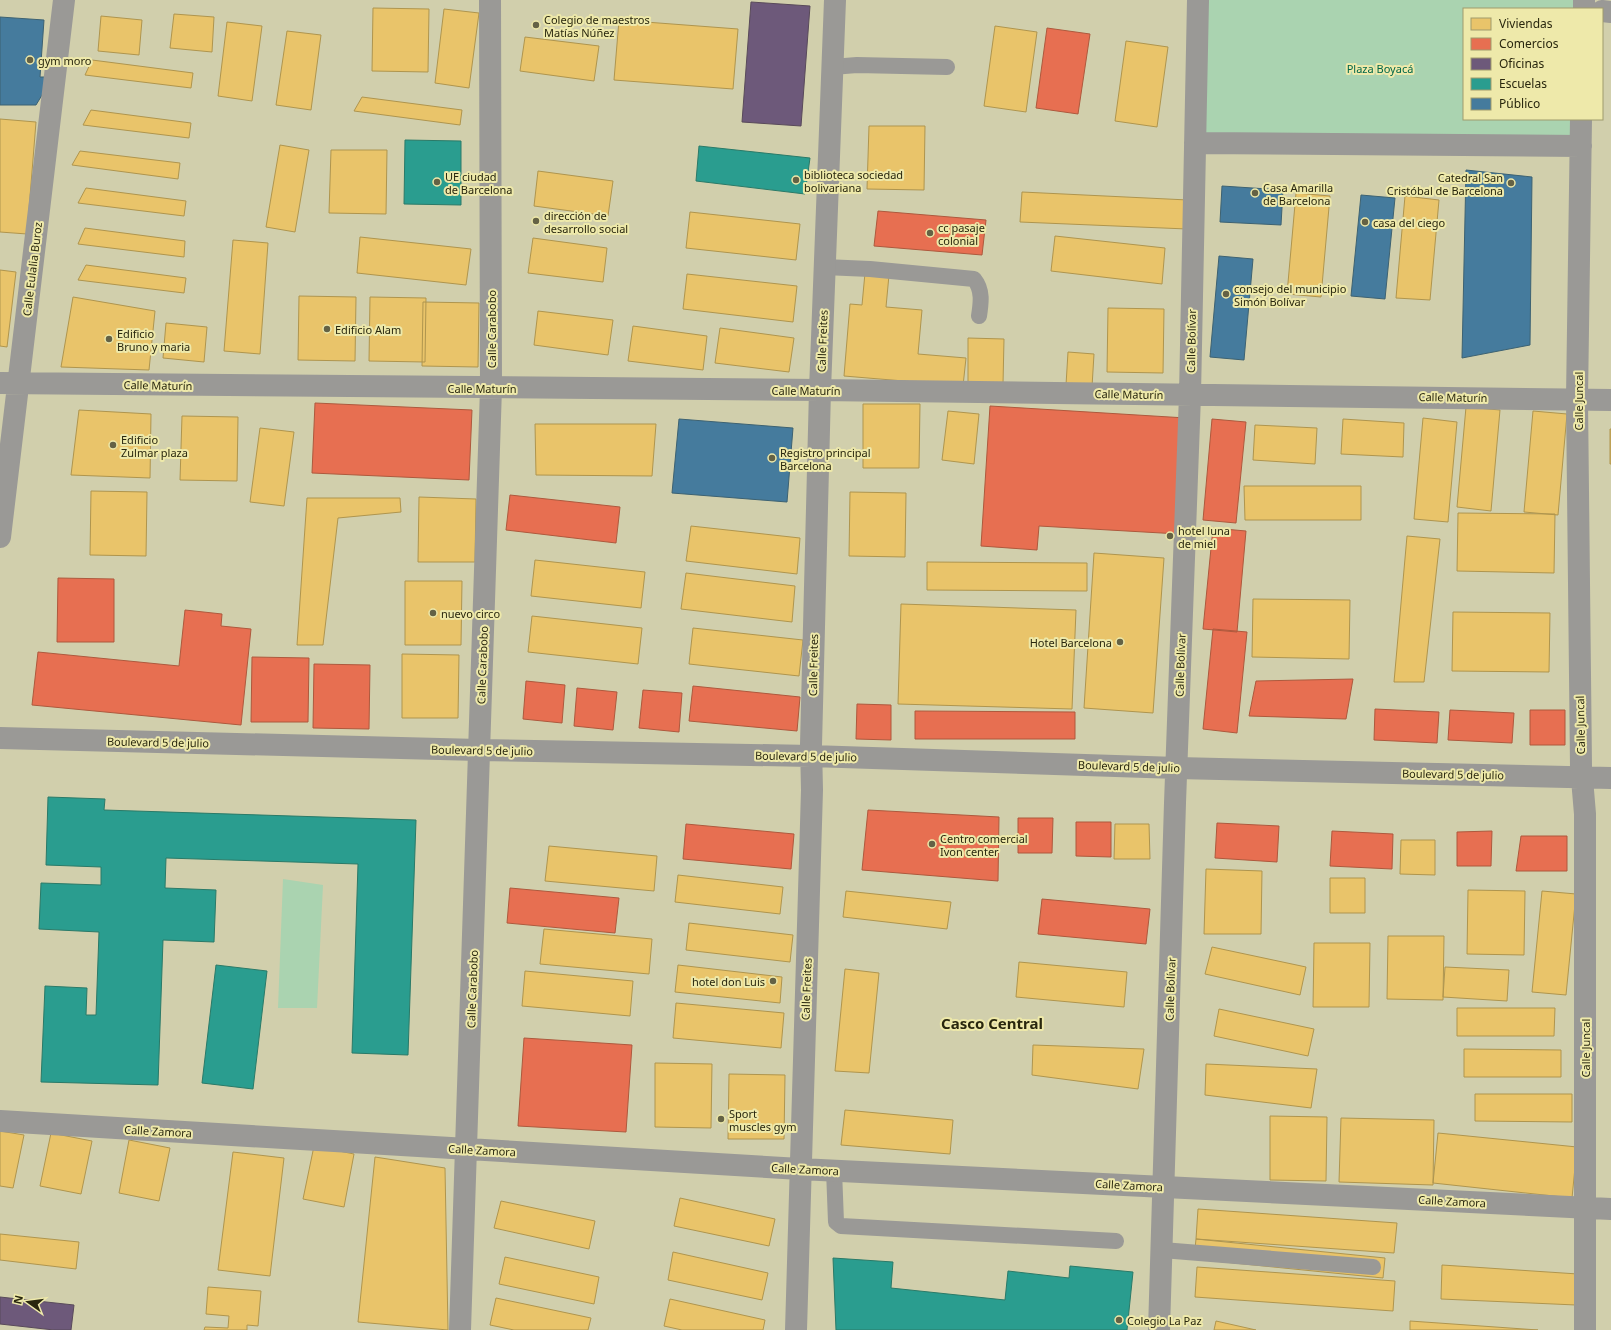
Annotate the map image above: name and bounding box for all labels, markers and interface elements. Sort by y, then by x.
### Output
legend [1463,8,1603,120]
place label: Colegio de maestros Matías Núñez [544,12,650,40]
text: Viviendas [1499,15,1553,32]
marker: Colegio de maestros Matías Núñez [531,20,541,30]
text: Comercios [1499,35,1559,52]
place label: gym moro [38,53,92,68]
marker: gym moro [25,55,35,65]
text: Oficinas [1499,55,1545,72]
park label: Plaza Boyacá [1347,61,1413,76]
text: Escuelas [1499,75,1547,92]
text: Público [1499,95,1540,112]
place label: biblioteca sociedad bolivariana [804,167,903,195]
place label: UE ciudad de Barcelona [445,169,512,197]
place label: Catedral San Cristóbal de Barcelona [1387,170,1503,198]
marker: biblioteca sociedad bolivariana [791,175,801,185]
marker: UE ciudad de Barcelona [432,177,442,187]
marker: Catedral San Cristóbal de Barcelona [1506,178,1516,188]
place label: Casa Amarilla de Barcelona [1263,180,1333,208]
marker: Casa Amarilla de Barcelona [1250,188,1260,198]
place label: dirección de desarrollo social [544,208,628,236]
place label: casa del ciego [1373,215,1446,230]
marker: dirección de desarrollo social [531,216,541,226]
marker: casa del ciego [1360,217,1370,227]
place label: cc pasaje colonial [938,220,985,248]
street label: Calle Eulalia Buroz [19,221,45,317]
marker: cc pasaje colonial [925,228,935,238]
place label: consejo del municipio Simón Bolívar [1234,281,1347,309]
street label: Calle Carabobo [484,289,499,368]
marker: consejo del municipio Simón Bolívar [1221,289,1231,299]
street label: Calle Bolívar [1183,309,1199,373]
street label: Calle Freites [813,310,831,372]
place label: Edificio Alam [335,322,401,337]
marker: Edificio Alam [322,324,332,334]
place label: Edificio Bruno y maria [117,326,190,354]
marker: Edificio Bruno y maria [104,334,114,344]
street label: Calle Juncal [1571,372,1586,430]
street label: Calle Maturín [123,377,193,393]
street label: Calle Maturín [448,381,516,396]
street label: Calle Maturín [772,383,840,398]
street label: Calle Maturín [1094,386,1164,402]
street label: Calle Maturín [1418,389,1488,405]
place label: Edificio Zulmar plaza [121,432,188,460]
marker: Edificio Zulmar plaza [108,440,118,450]
place label: Registro principal Barcelona [780,445,871,473]
marker: Registro principal Barcelona [767,453,777,463]
place label: hotel luna de miel [1178,523,1230,551]
marker: hotel luna de miel [1165,531,1175,541]
place label: nuevo circo [441,606,500,621]
marker: nuevo circo [428,608,438,618]
street label: Calle Carabobo [473,625,491,704]
street label: Calle Bolívar [1171,632,1189,697]
street label: Calle Freites [805,634,821,696]
place label: Hotel Barcelona [1030,635,1112,650]
marker: Hotel Barcelona [1115,637,1125,647]
street label: Calle Juncal [1572,695,1588,755]
street label: Boulevard 5 de julio [107,734,210,750]
street label: Boulevard 5 de julio [431,742,534,758]
street label: Boulevard 5 de julio [755,748,858,764]
street label: Boulevard 5 de julio [1078,757,1181,775]
street label: Boulevard 5 de julio [1402,766,1505,782]
place label: Centro comercial Ivon center [940,831,1028,859]
marker: Centro comercial Ivon center [927,839,937,849]
street label: Calle Carabobo [463,949,481,1028]
street label: Calle Bolívar [1161,956,1179,1021]
street label: Calle Freites [797,958,815,1020]
place label: hotel don Luis [692,974,765,989]
marker: hotel don Luis [768,976,778,986]
district label: Casco Central [941,1013,1043,1033]
street label: Calle Juncal [1578,1019,1593,1077]
place label: Sport muscles gym [729,1106,796,1134]
marker: Sport muscles gym [716,1114,726,1124]
street label: Calle Zamora [124,1122,192,1140]
street label: Calle Zamora [448,1141,516,1159]
street label: Calle Zamora [771,1160,839,1178]
street label: Calle Zamora [1095,1176,1163,1194]
street label: Calle Zamora [1418,1192,1486,1210]
north arrow [8,1282,48,1322]
text: N [9,1293,26,1306]
place label: Colegio La Paz [1127,1313,1202,1328]
marker: Colegio La Paz [1114,1315,1124,1325]

